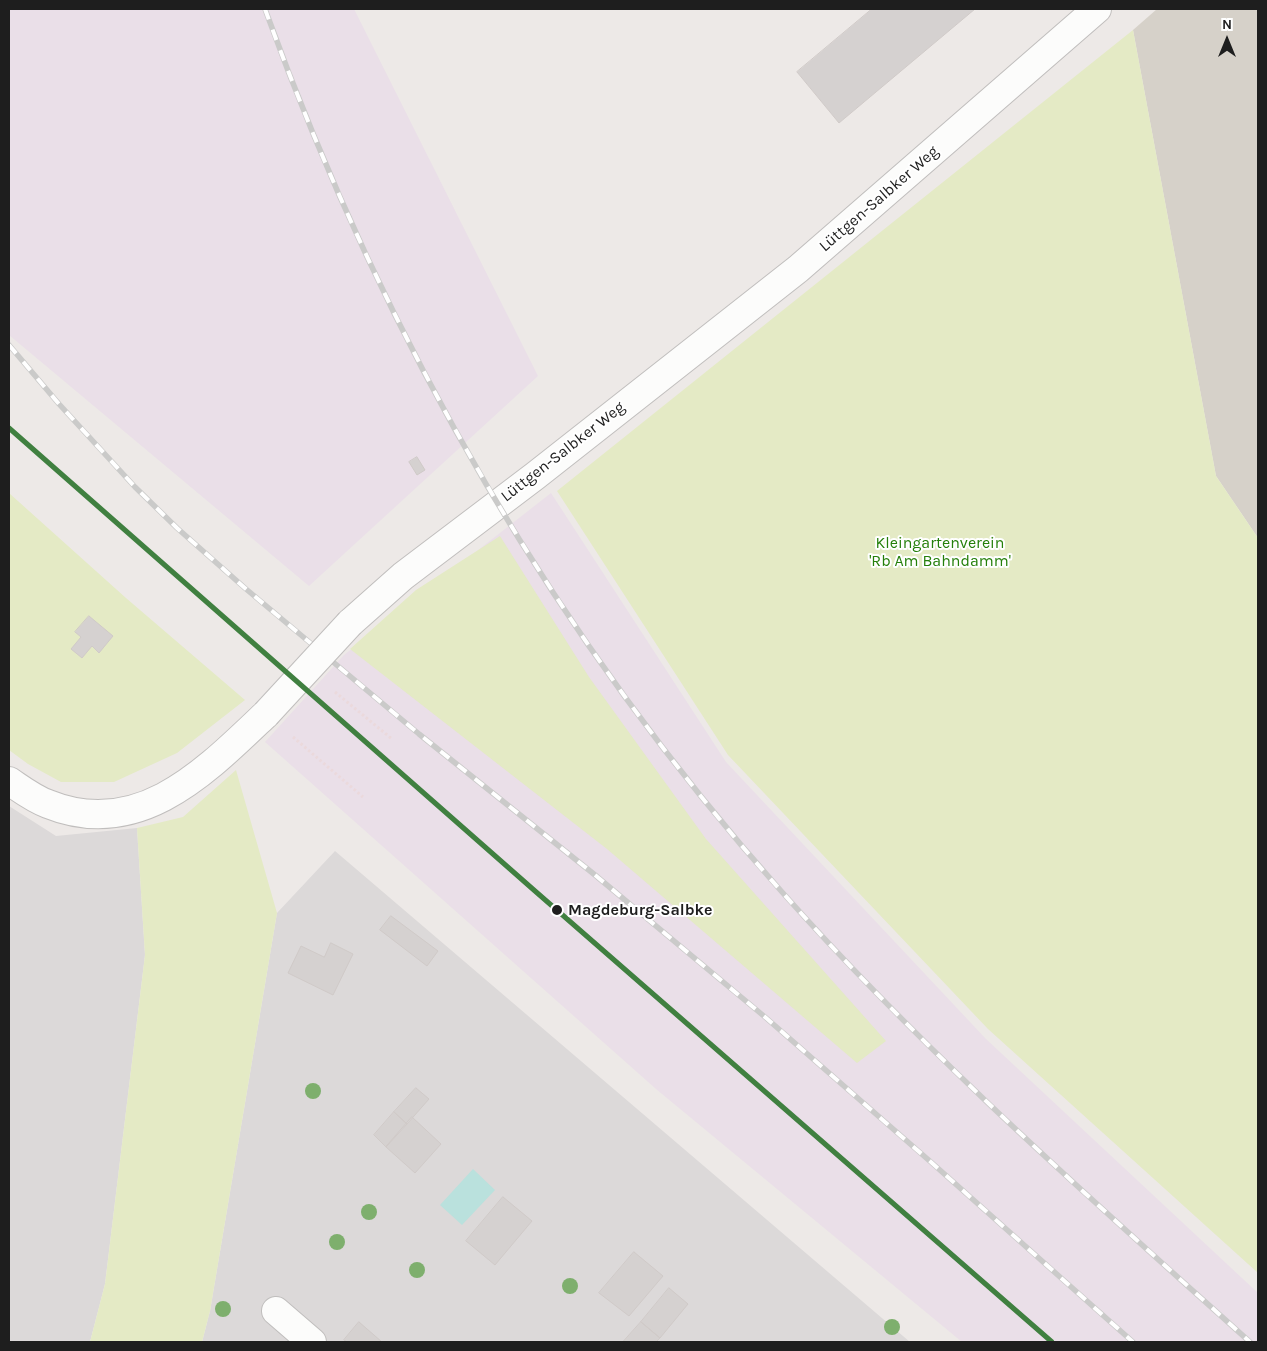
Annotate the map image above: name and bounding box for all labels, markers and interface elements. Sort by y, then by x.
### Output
north arrow [1202,15,1252,65]
text: N [1222,16,1232,33]
street label: Lüttgen-Salbker Weg [815,142,943,256]
street label: Lüttgen-Salbker Weg [497,398,629,506]
park label: Kleingartenverein 'Rb Am Bahndamm' [869,533,1011,571]
place label: Magdeburg-Salbke [568,900,712,920]
marker: Magdeburg-Salbke [550,903,564,917]

